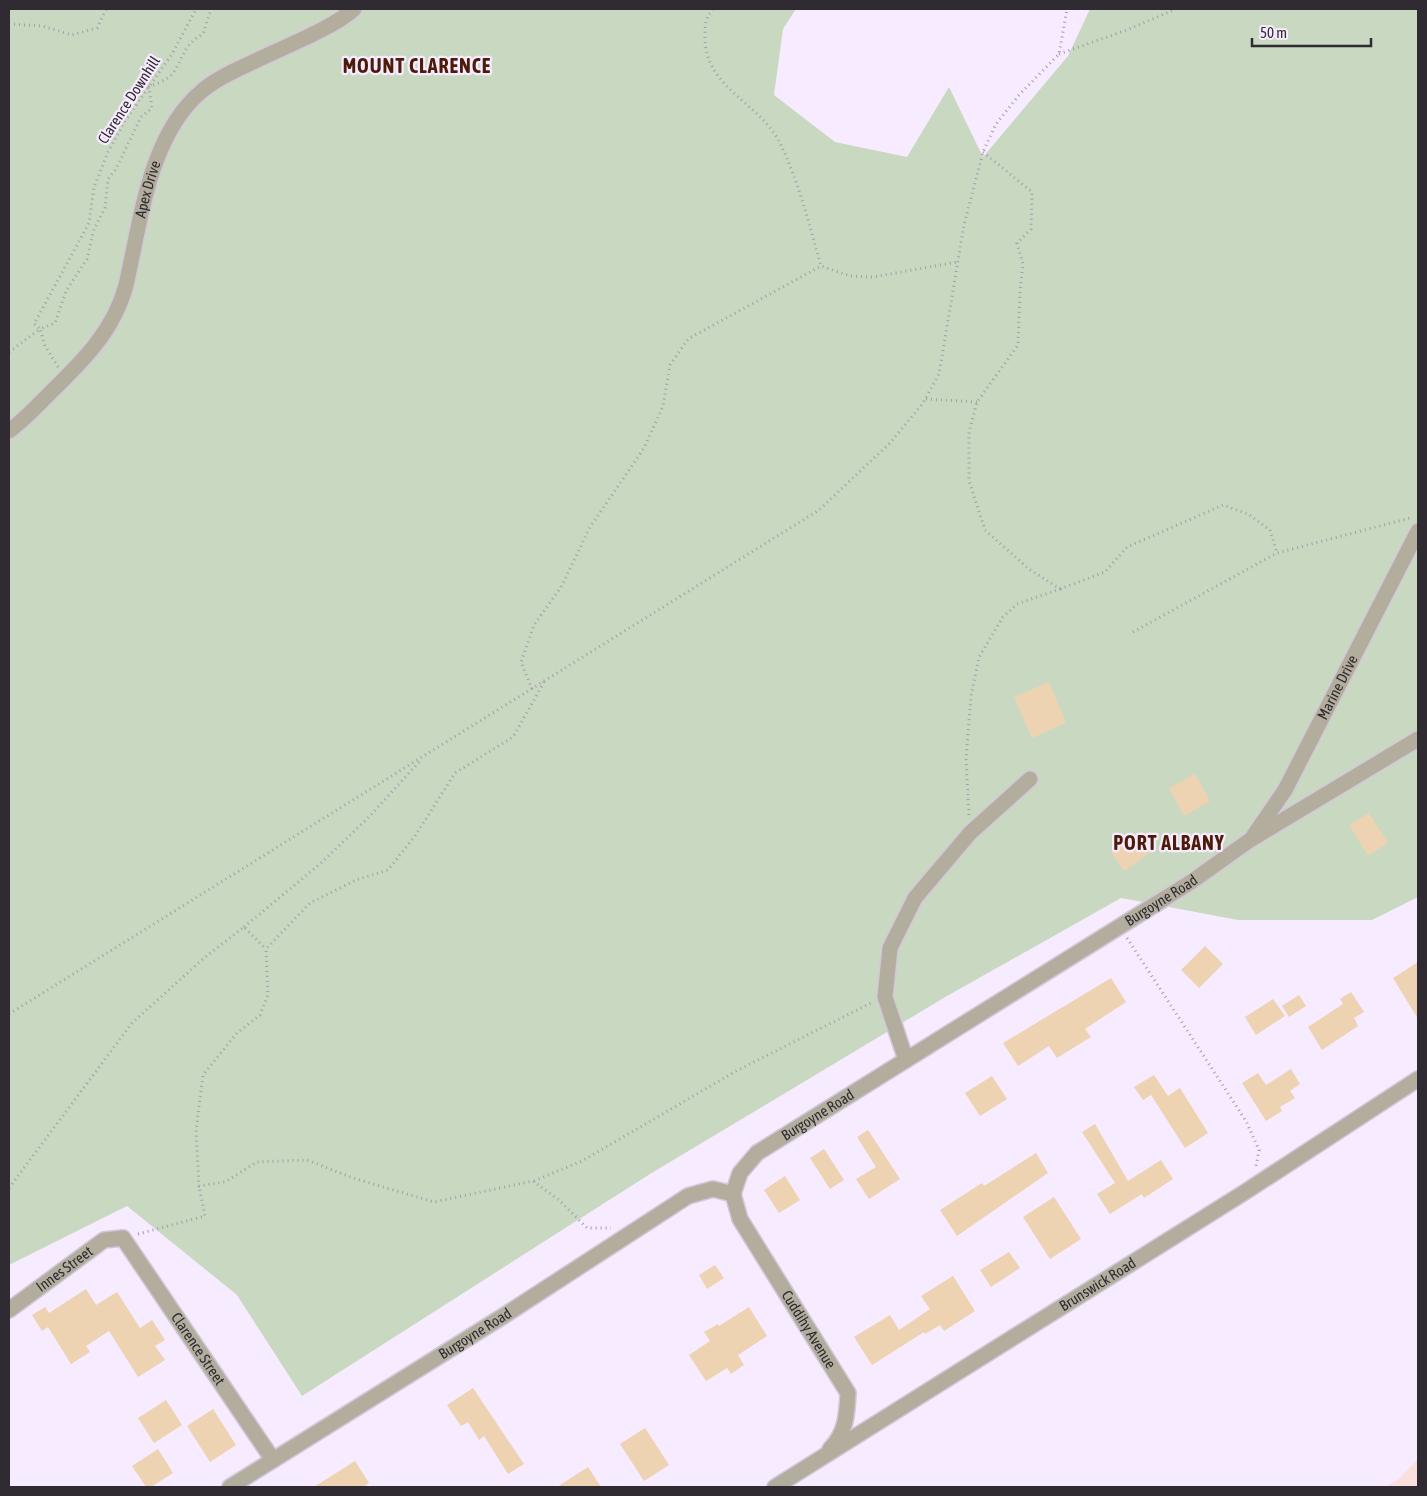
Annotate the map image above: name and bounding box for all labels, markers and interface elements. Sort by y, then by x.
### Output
scale bar [1252,15,1371,47]
text: 50 m [1260,24,1287,41]
street label: Clarence Downhill [94,53,163,147]
district label: MOUNT CLARENCE [343,54,491,77]
street label: Apex Drive [131,158,164,219]
street label: Marine Drive [1314,652,1361,722]
district label: PORT ALBANY [1113,831,1225,854]
street label: Burgoyne Road [1122,871,1201,929]
street label: Burgoyne Road [778,1086,857,1144]
street label: Innes Street [33,1242,96,1295]
street label: Brunswick Road [1056,1254,1139,1314]
street label: Cuddihy Avenue [778,1287,840,1372]
street label: Burgoyne Road [435,1304,514,1362]
street label: Clarence Street [168,1309,229,1388]

